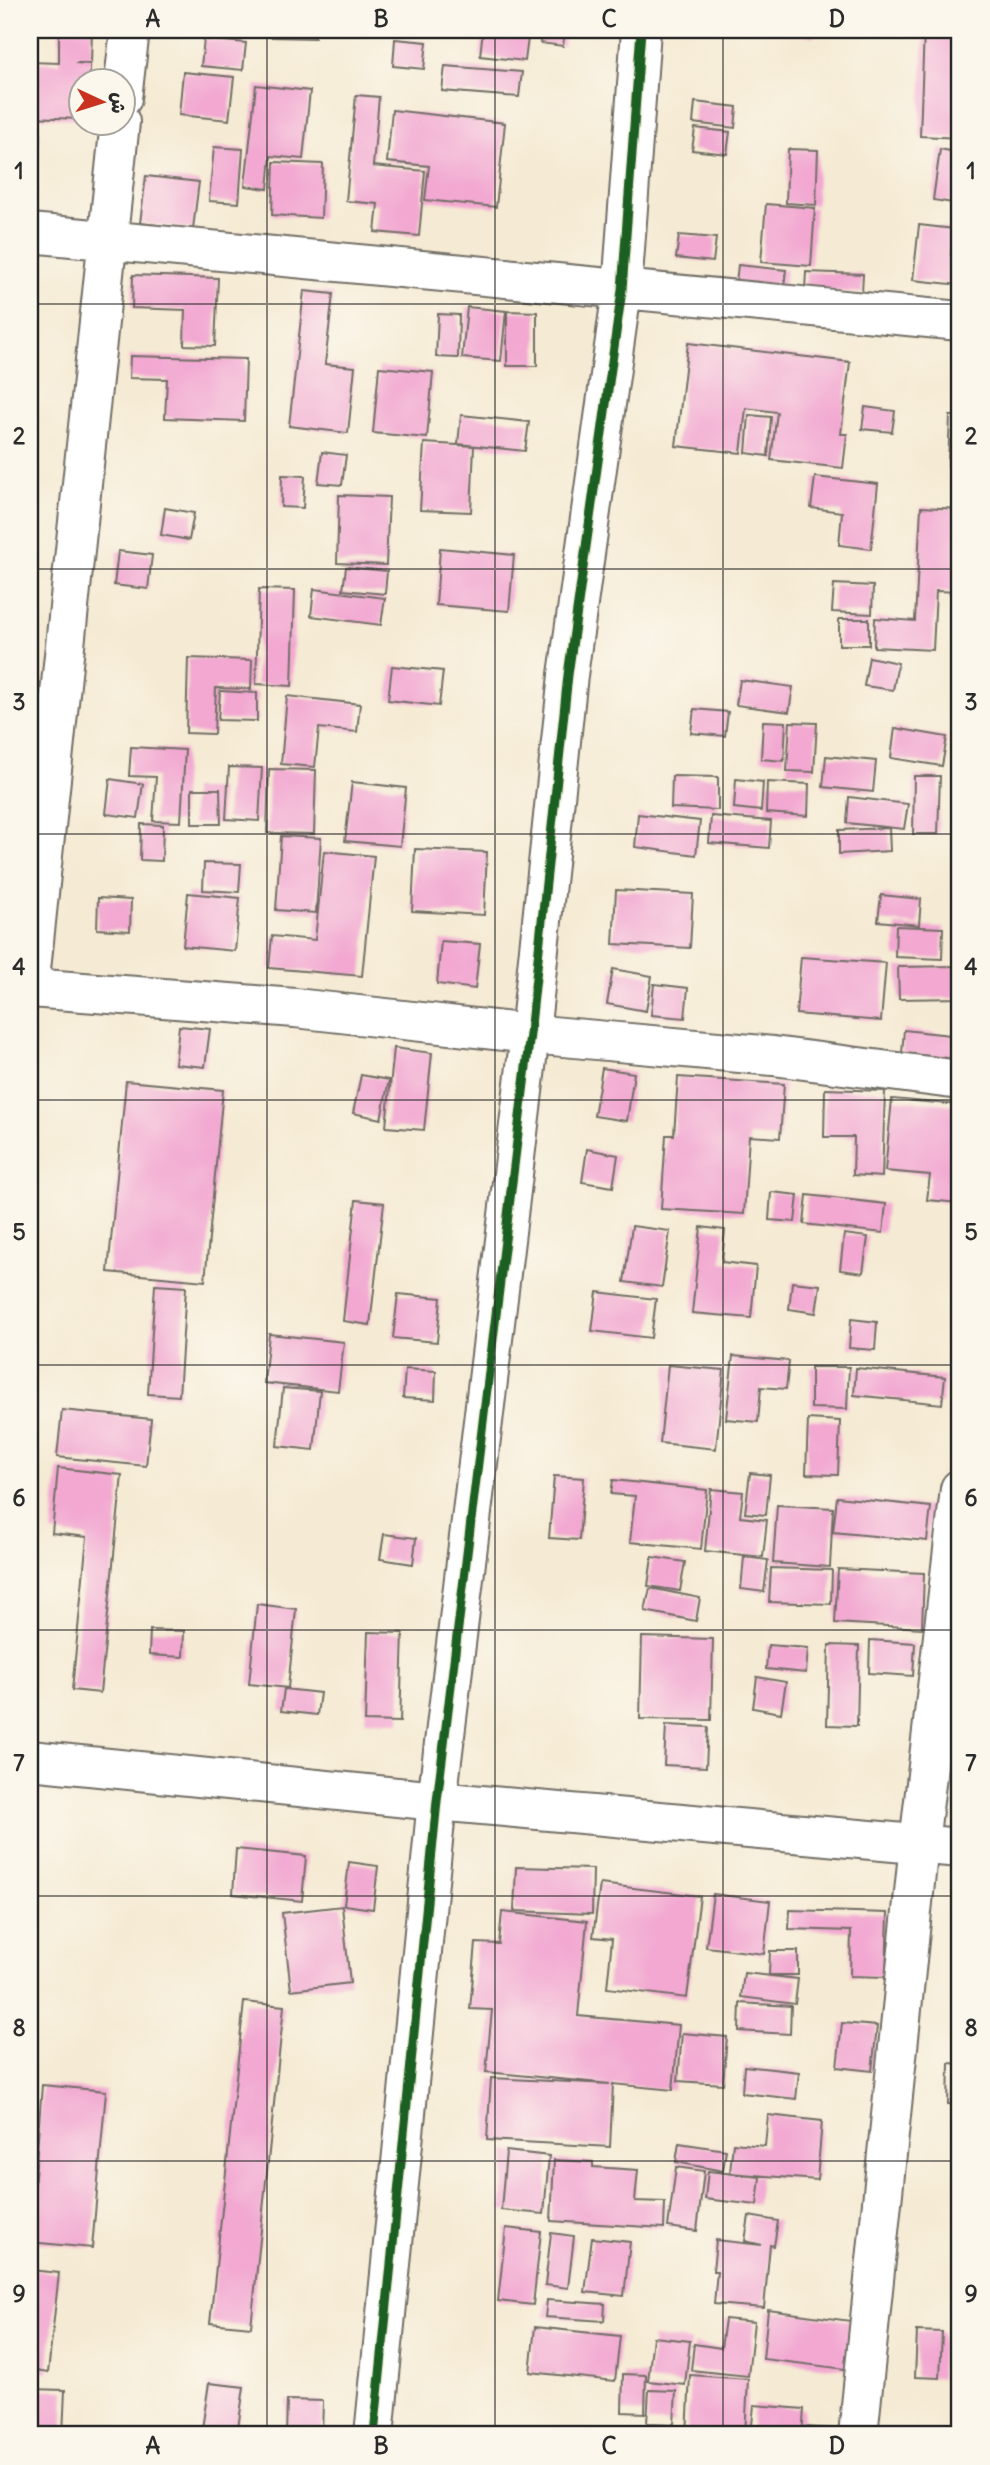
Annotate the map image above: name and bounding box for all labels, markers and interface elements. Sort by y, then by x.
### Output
text: A [146,4,161,33]
text: B [373,4,389,33]
text: C [601,4,617,33]
text: D [829,4,845,33]
north arrow [66,66,136,136]
text: ش [106,92,132,115]
text: 1 [14,156,24,185]
text: 1 [966,156,976,185]
text: 2 [13,421,26,450]
text: 2 [965,421,978,450]
text: 3 [12,687,26,716]
text: 3 [964,687,978,716]
text: 4 [12,952,26,981]
text: 4 [964,952,978,981]
text: 5 [12,1217,26,1246]
text: 5 [964,1217,978,1246]
text: 6 [12,1483,26,1512]
text: 6 [964,1483,978,1512]
text: 7 [13,1748,25,1777]
text: 7 [965,1748,977,1777]
text: 8 [12,2013,26,2042]
text: 8 [964,2013,978,2042]
text: 9 [12,2279,26,2308]
text: 9 [964,2279,978,2308]
text: A [146,2431,161,2460]
text: B [373,2431,389,2460]
text: C [601,2431,617,2460]
text: D [829,2431,845,2460]

